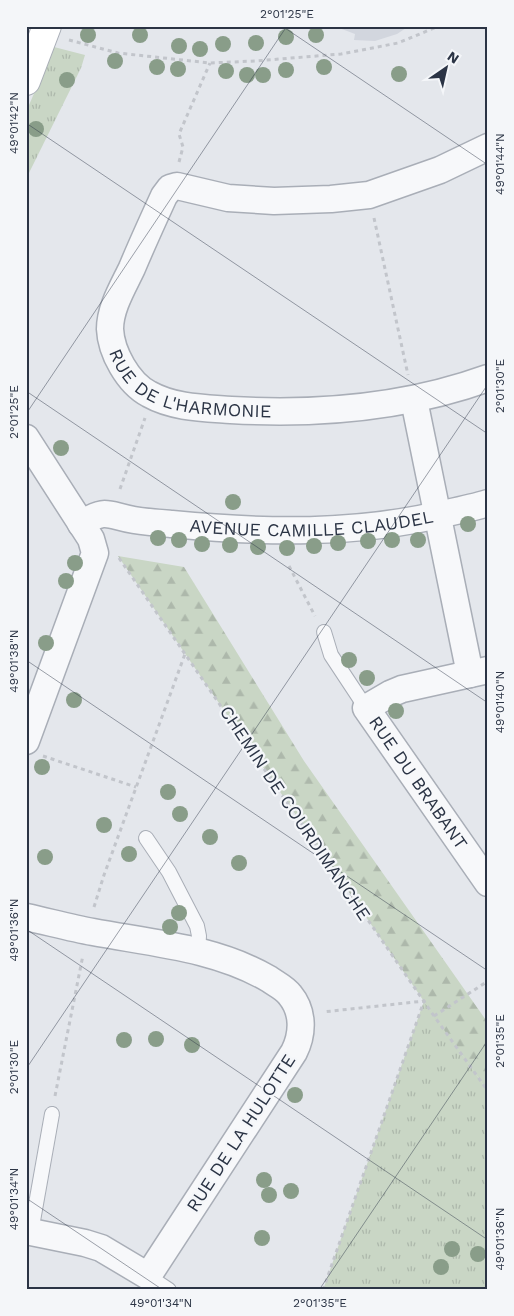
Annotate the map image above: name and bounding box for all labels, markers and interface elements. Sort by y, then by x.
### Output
text: 2°01'25"E [260,7,314,21]
north arrow [422,42,472,92]
text: N [444,48,462,67]
text: 49°01'42"N [7,92,21,154]
text: 49°01'44"N [493,133,507,195]
street label: RUE DE L'HARMONIE [105,346,272,421]
text: 2°01'30"E [493,358,507,413]
text: 2°01'25"E [7,385,21,439]
street label: AVENUE CAMILLE CLAUDEL [189,505,435,540]
text: 49°01'38"N [7,629,21,693]
text: 49°01'40"N [493,671,507,733]
street label: CHEMIN DE COURDIMANCHE [216,702,375,924]
street label: RUE DU BRABANT [365,712,472,853]
text: 49°01'36"N [7,898,21,962]
text: 2°01'35"E [493,1014,507,1068]
text: 2°01'30"E [7,1039,21,1094]
street label: RUE DE LA HULOTTE [182,1050,299,1215]
text: 49°01'34"N [7,1168,21,1230]
text: 49°01'36"N [493,1207,507,1271]
text: 49°01'34"N [130,1296,192,1310]
text: 2°01'35"E [293,1296,347,1310]

